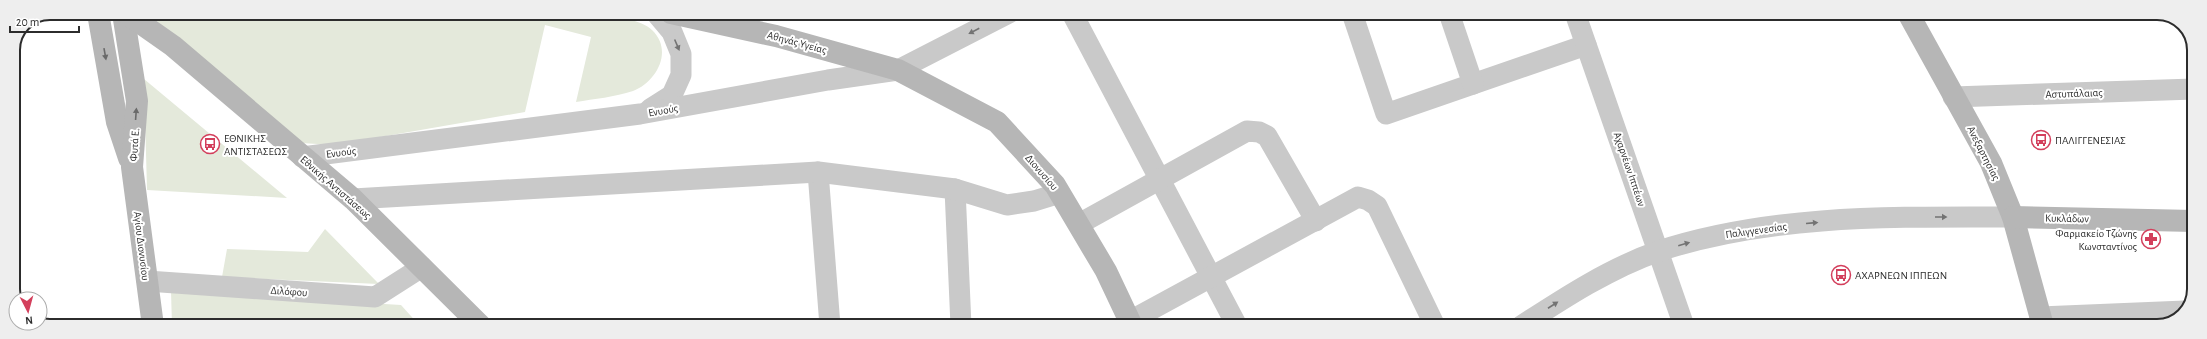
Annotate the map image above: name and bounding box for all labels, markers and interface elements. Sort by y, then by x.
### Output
scale bar [10,8,79,34]
text: 20 m [16,16,39,28]
one-way arrow [968,28,980,35]
street label: Αθηνάς Υγείας [766,29,828,56]
one-way arrow [674,39,681,51]
one-way arrow [102,48,108,60]
street label: Αστυπάλαιας [2045,87,2103,100]
street label: Ενυούς [647,102,679,119]
one-way arrow [132,108,139,120]
street label: Ανεξαρτησίας [1965,124,2002,182]
street label: Φυτά Ε. [128,128,141,162]
bus stop icon: ΠΑΛΙΓΓΕΝΕΣΙΑΣ [2030,129,2052,151]
street label: Αχαρνέων Ιππέων [1612,131,1647,208]
bus stop icon: ΕΘΝΙΚΗΣ ΑΝΤΙΣΤΑΣΕΩΣ [199,133,221,155]
place label: ΕΘΝΙΚΗΣ ΑΝΤΙΣΤΑΣΕΩΣ [224,133,288,157]
place label: ΠΑΛΙΓΓΕΝΕΣΙΑΣ [2055,135,2126,146]
street label: Ενυούς [326,145,357,160]
street label: Διονυσίου [1023,152,1060,192]
street label: Εθνικής Αντιστάσεως [298,154,373,221]
street label: Αγίου Διονυσίου [132,211,151,281]
street label: Κυκλάδων [2045,213,2089,224]
one-way arrow [1935,214,1948,220]
one-way arrow [1805,219,1818,226]
street label: Παλιγγενεσίας [1725,221,1788,240]
place label: Φαρμακείο Τζώνης Κωνσταντίνος [2055,228,2137,252]
pharmacy icon: Φαρμακείο Τζώνης Κωνσταντίνος [2140,228,2162,250]
one-way arrow [1677,241,1690,247]
bus stop icon: ΑΧΑΡΝΕΩΝ ΙΠΠΕΩΝ [1830,264,1852,286]
place label: ΑΧΑΡΝΕΩΝ ΙΠΠΕΩΝ [1855,270,1947,281]
street label: Διλόφου [270,285,308,298]
north arrow [8,291,48,331]
one-way arrow [1548,301,1559,309]
text: N [25,315,33,326]

